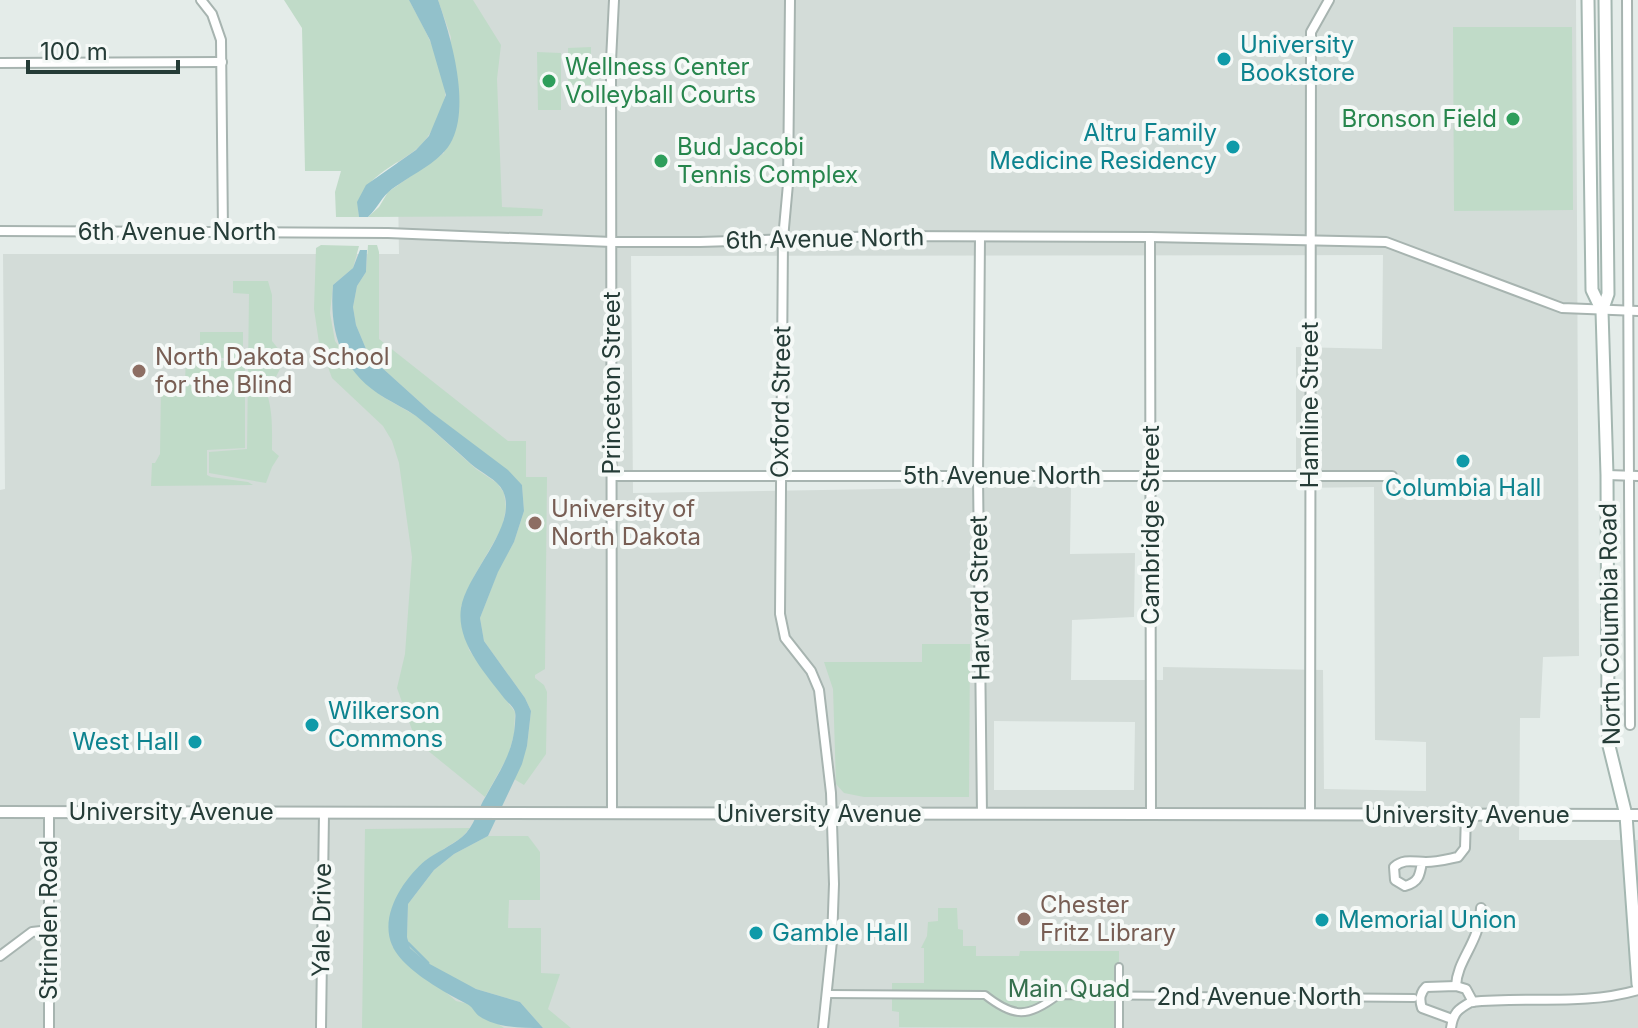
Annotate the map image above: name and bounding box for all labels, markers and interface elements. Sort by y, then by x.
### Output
scale bar [28,24,178,74]
place label: University Bookstore [1240,30,1355,87]
text: 100 m [40,37,108,66]
marker: University Bookstore [1215,50,1233,68]
place label: Wellness Center Volleyball Courts [565,52,756,109]
marker: Wellness Center Volleyball Courts [540,72,558,90]
place label: Bronson Field [1342,104,1497,133]
marker: Bronson Field [1504,110,1522,128]
place label: Altru Family Medicine Residency [989,118,1217,175]
place label: Bud Jacobi Tennis Complex [677,132,858,189]
marker: Altru Family Medicine Residency [1224,138,1242,156]
marker: Bud Jacobi Tennis Complex [652,152,670,170]
street label: 6th Avenue North [78,217,276,246]
street label: 6th Avenue North [725,222,925,255]
street label: Princeton Street [597,291,626,475]
street label: Hamline Street [1295,322,1324,488]
street label: Oxford Street [765,325,796,478]
place label: North Dakota School for the Blind [155,342,390,399]
marker: North Dakota School for the Blind [130,362,148,380]
street label: Cambridge Street [1136,425,1165,625]
marker: Columbia Hall [1454,452,1472,470]
street label: 5th Avenue North [903,461,1101,490]
place label: Columbia Hall [1385,473,1541,502]
place label: University of North Dakota [551,494,701,551]
street label: North Columbia Road [1593,503,1626,745]
marker: University of North Dakota [526,514,544,532]
street label: Harvard Street [964,515,995,681]
place label: Wilkerson Commons [328,696,443,753]
marker: Wilkerson Commons [303,716,321,734]
place label: West Hall [72,727,179,756]
marker: West Hall [186,733,204,751]
street label: University Avenue [68,797,274,826]
street label: University Avenue [716,799,922,828]
street label: University Avenue [1364,800,1570,829]
street label: Strinden Road [34,840,63,1000]
street label: Yale Drive [306,863,337,977]
place label: Chester Fritz Library [1040,890,1176,947]
place label: Memorial Union [1338,905,1517,934]
marker: Chester Fritz Library [1015,910,1033,928]
marker: Memorial Union [1313,911,1331,929]
place label: Gamble Hall [772,918,909,947]
marker: Gamble Hall [747,924,765,942]
park label: Main Quad [1008,974,1130,1003]
street label: 2nd Avenue North [1156,982,1362,1011]

